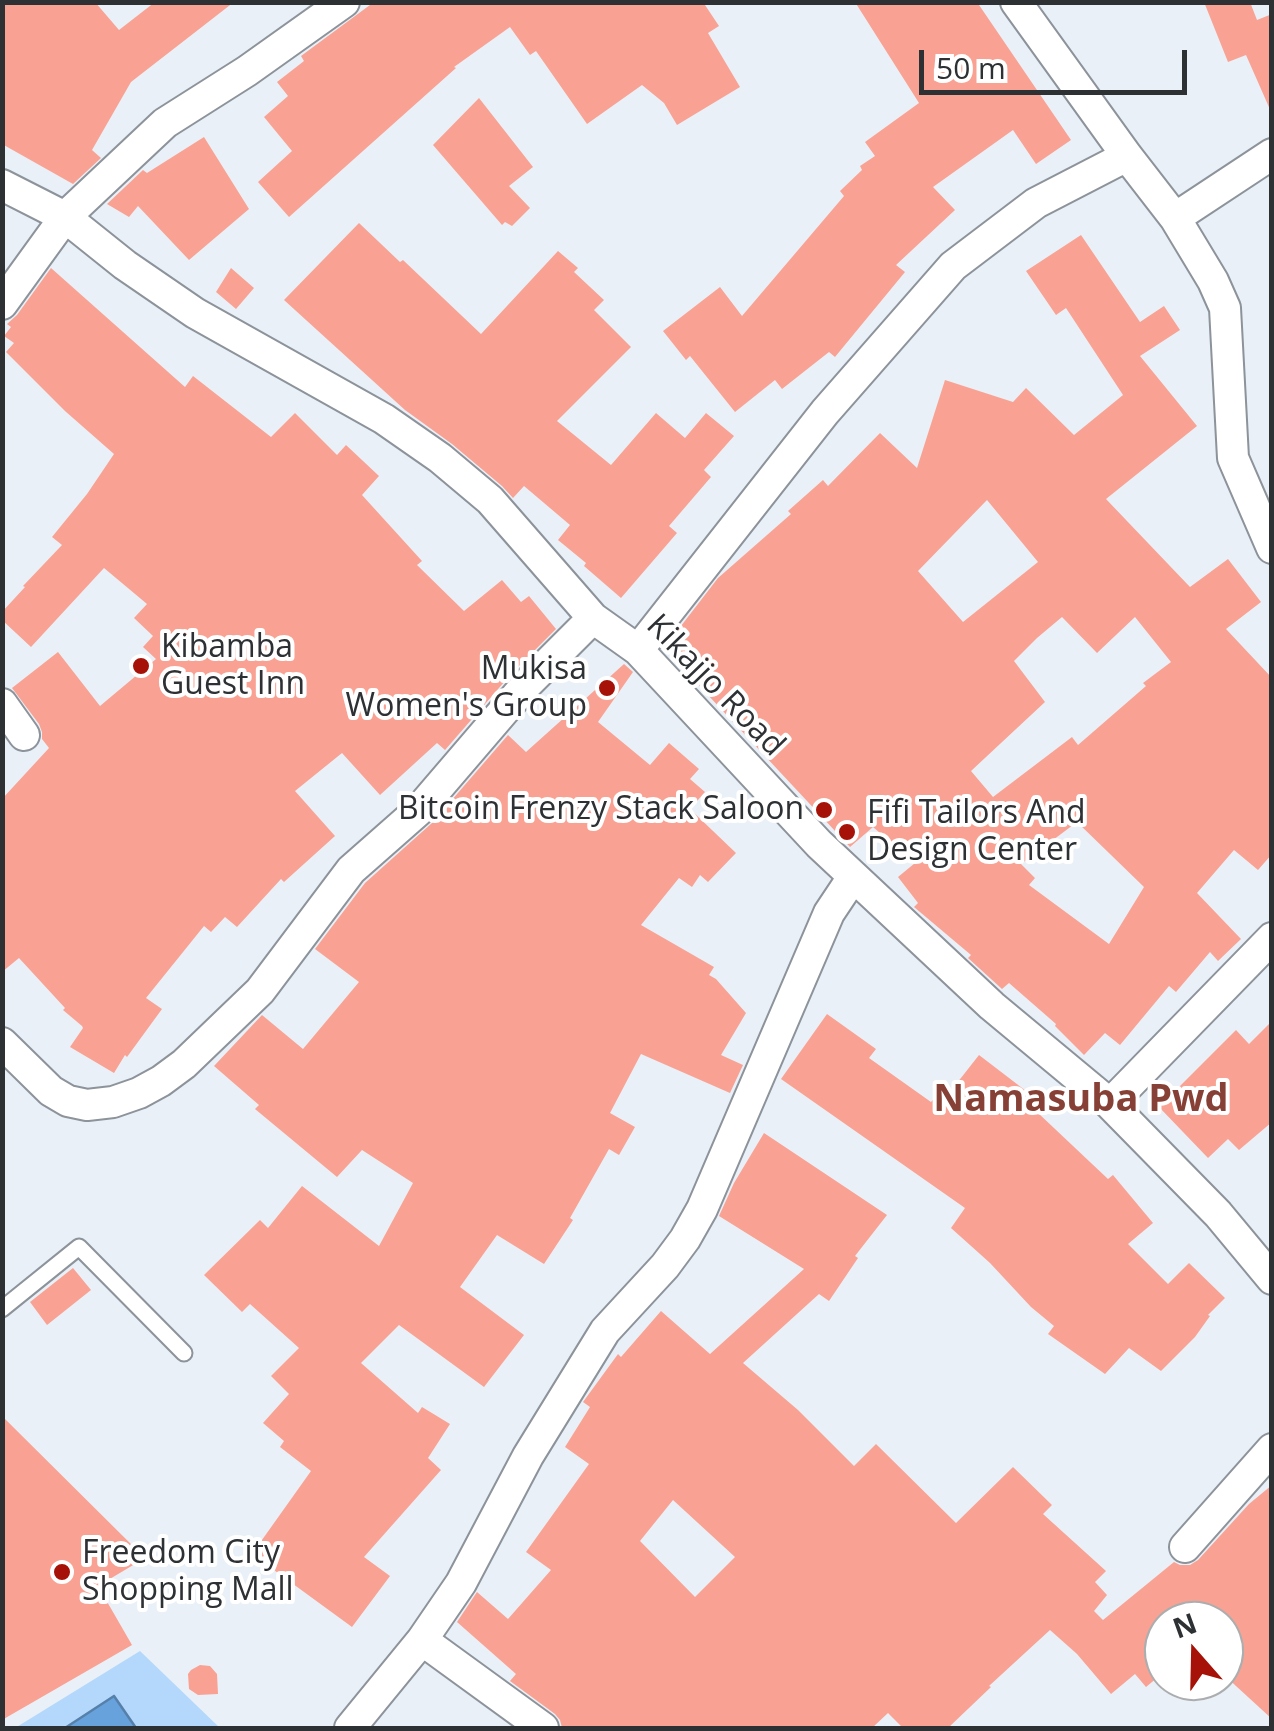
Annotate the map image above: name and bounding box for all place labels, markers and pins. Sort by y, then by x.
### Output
place label: Kibamba Guest Inn [161,629,305,704]
place label: Mukisa Women's Group [346,651,587,726]
marker: Kibamba Guest Inn [130,655,152,677]
marker: Mukisa Women's Group [596,677,618,699]
place label: Bitcoin Frenzy Stack Saloon [398,791,804,829]
place label: Fifi Tailors And Design Center [867,795,1086,870]
marker: Bitcoin Frenzy Stack Saloon [813,799,835,821]
marker: Fifi Tailors And Design Center [836,821,858,843]
place label: Freedom City Shopping Mall [82,1535,294,1610]
marker: Freedom City Shopping Mall [51,1561,73,1583]

